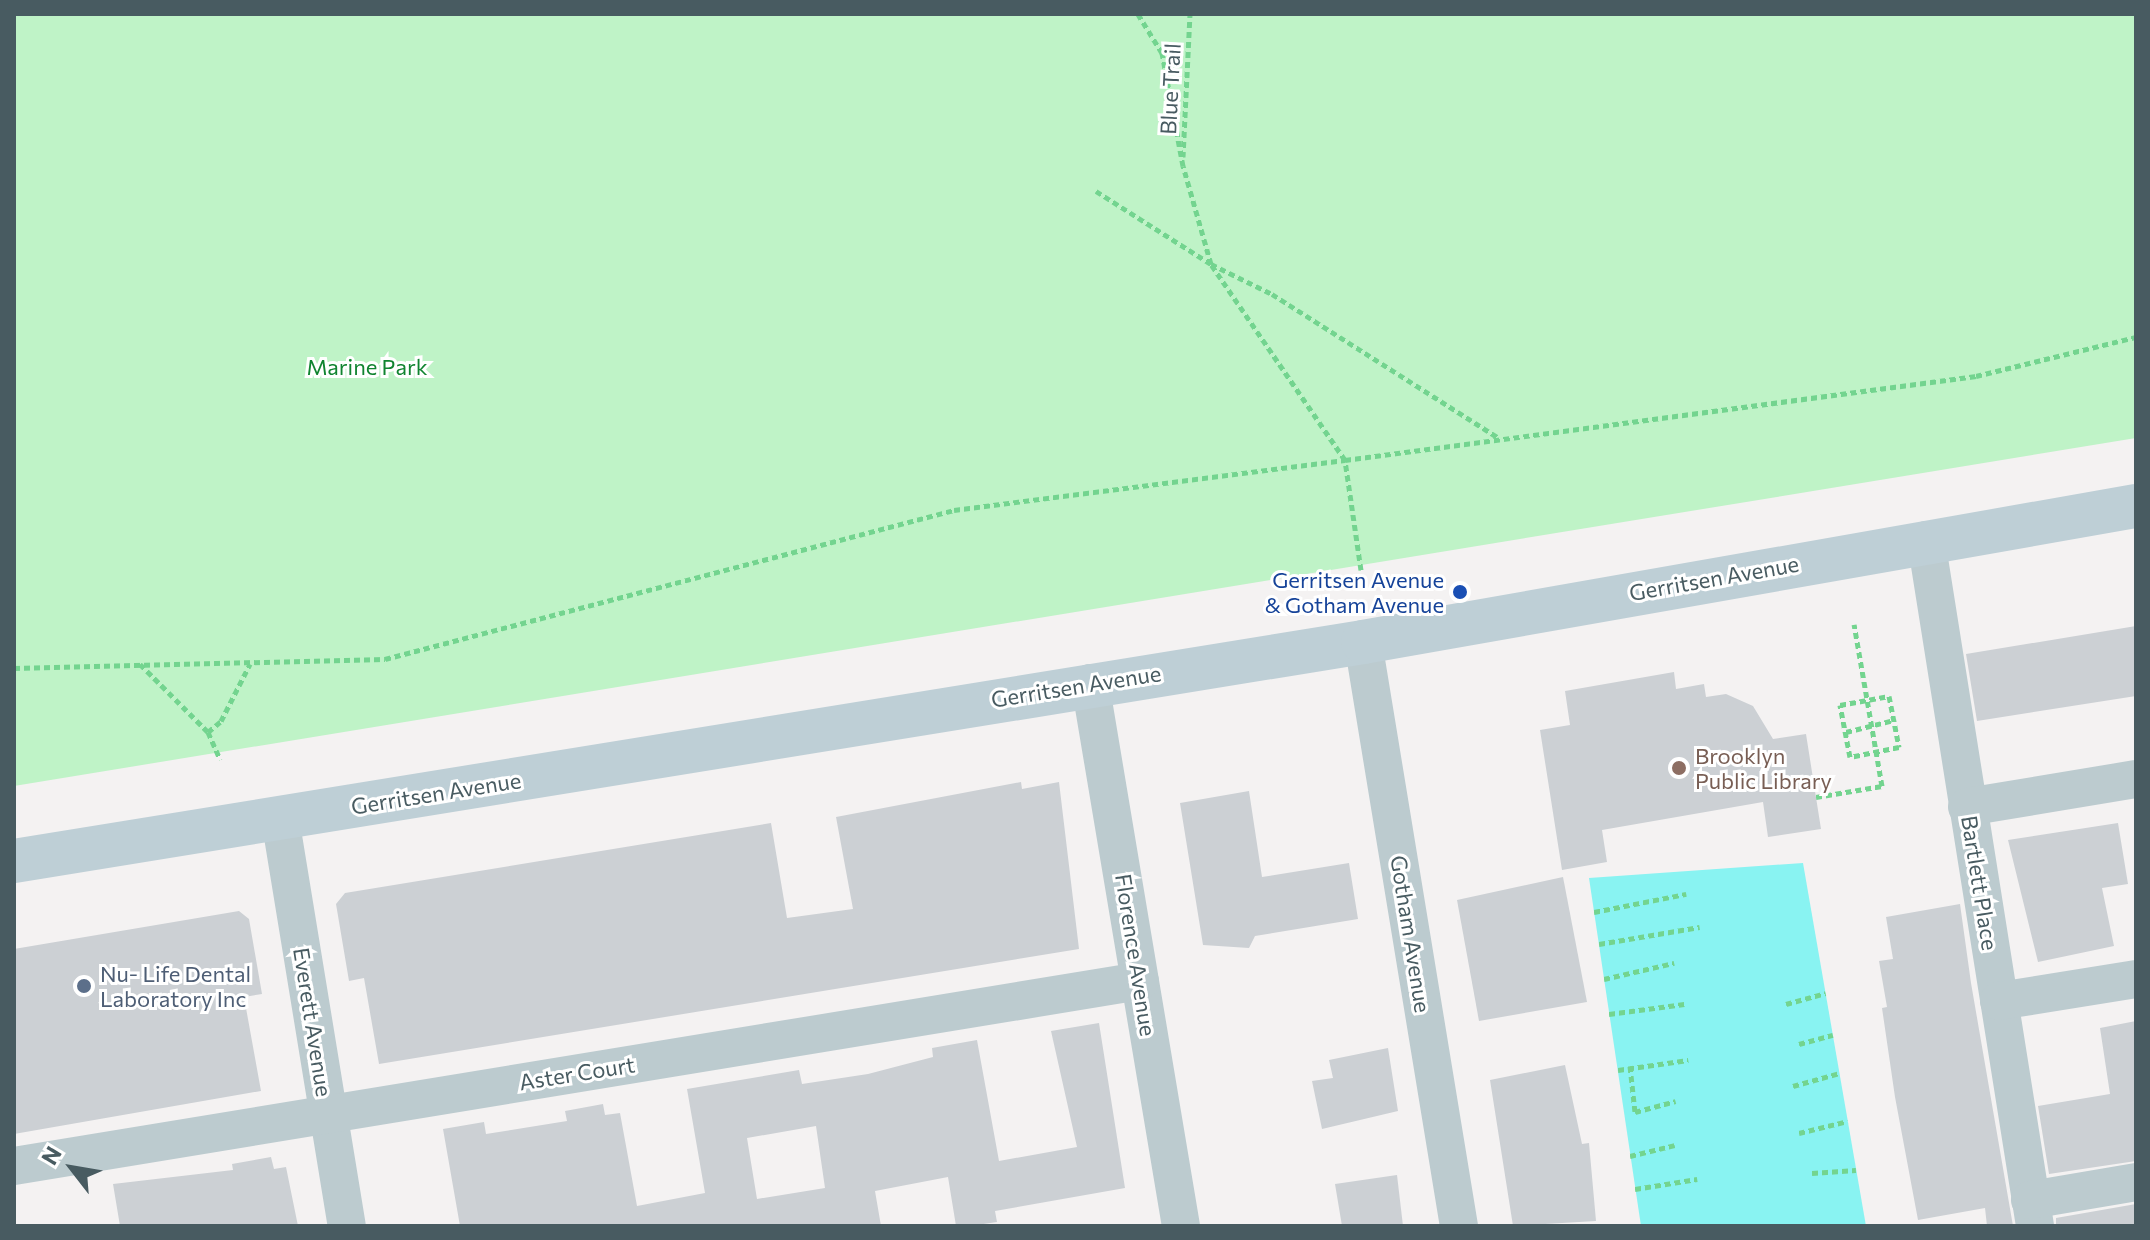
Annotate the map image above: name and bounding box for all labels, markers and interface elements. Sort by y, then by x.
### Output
street label: Blue Trail [1154,43,1186,135]
park label: Marine Park [306,354,428,380]
street label: Gerritsen Avenue [1627,550,1801,606]
place label: Gerritsen Avenue & Gotham Avenue [1265,566,1444,618]
marker: Gerritsen Avenue & Gotham Avenue [1451,583,1469,601]
street label: Gerritsen Avenue [989,660,1163,712]
place label: Brooklyn Public Library [1695,742,1832,794]
marker: Brooklyn Public Library [1670,759,1688,777]
street label: Gerritsen Avenue [349,767,523,819]
street label: Bartlett Place [1956,814,2004,952]
street label: Gotham Avenue [1386,853,1436,1015]
street label: Florence Avenue [1110,872,1162,1038]
street label: Everett Avenue [288,946,338,1098]
place label: Nu- Life Dental Laboratory Inc [100,960,251,1012]
marker: Nu- Life Dental Laboratory Inc [75,977,93,995]
street label: Aster Court [517,1051,637,1095]
north arrow [32,1128,112,1208]
text: N [35,1141,67,1169]

